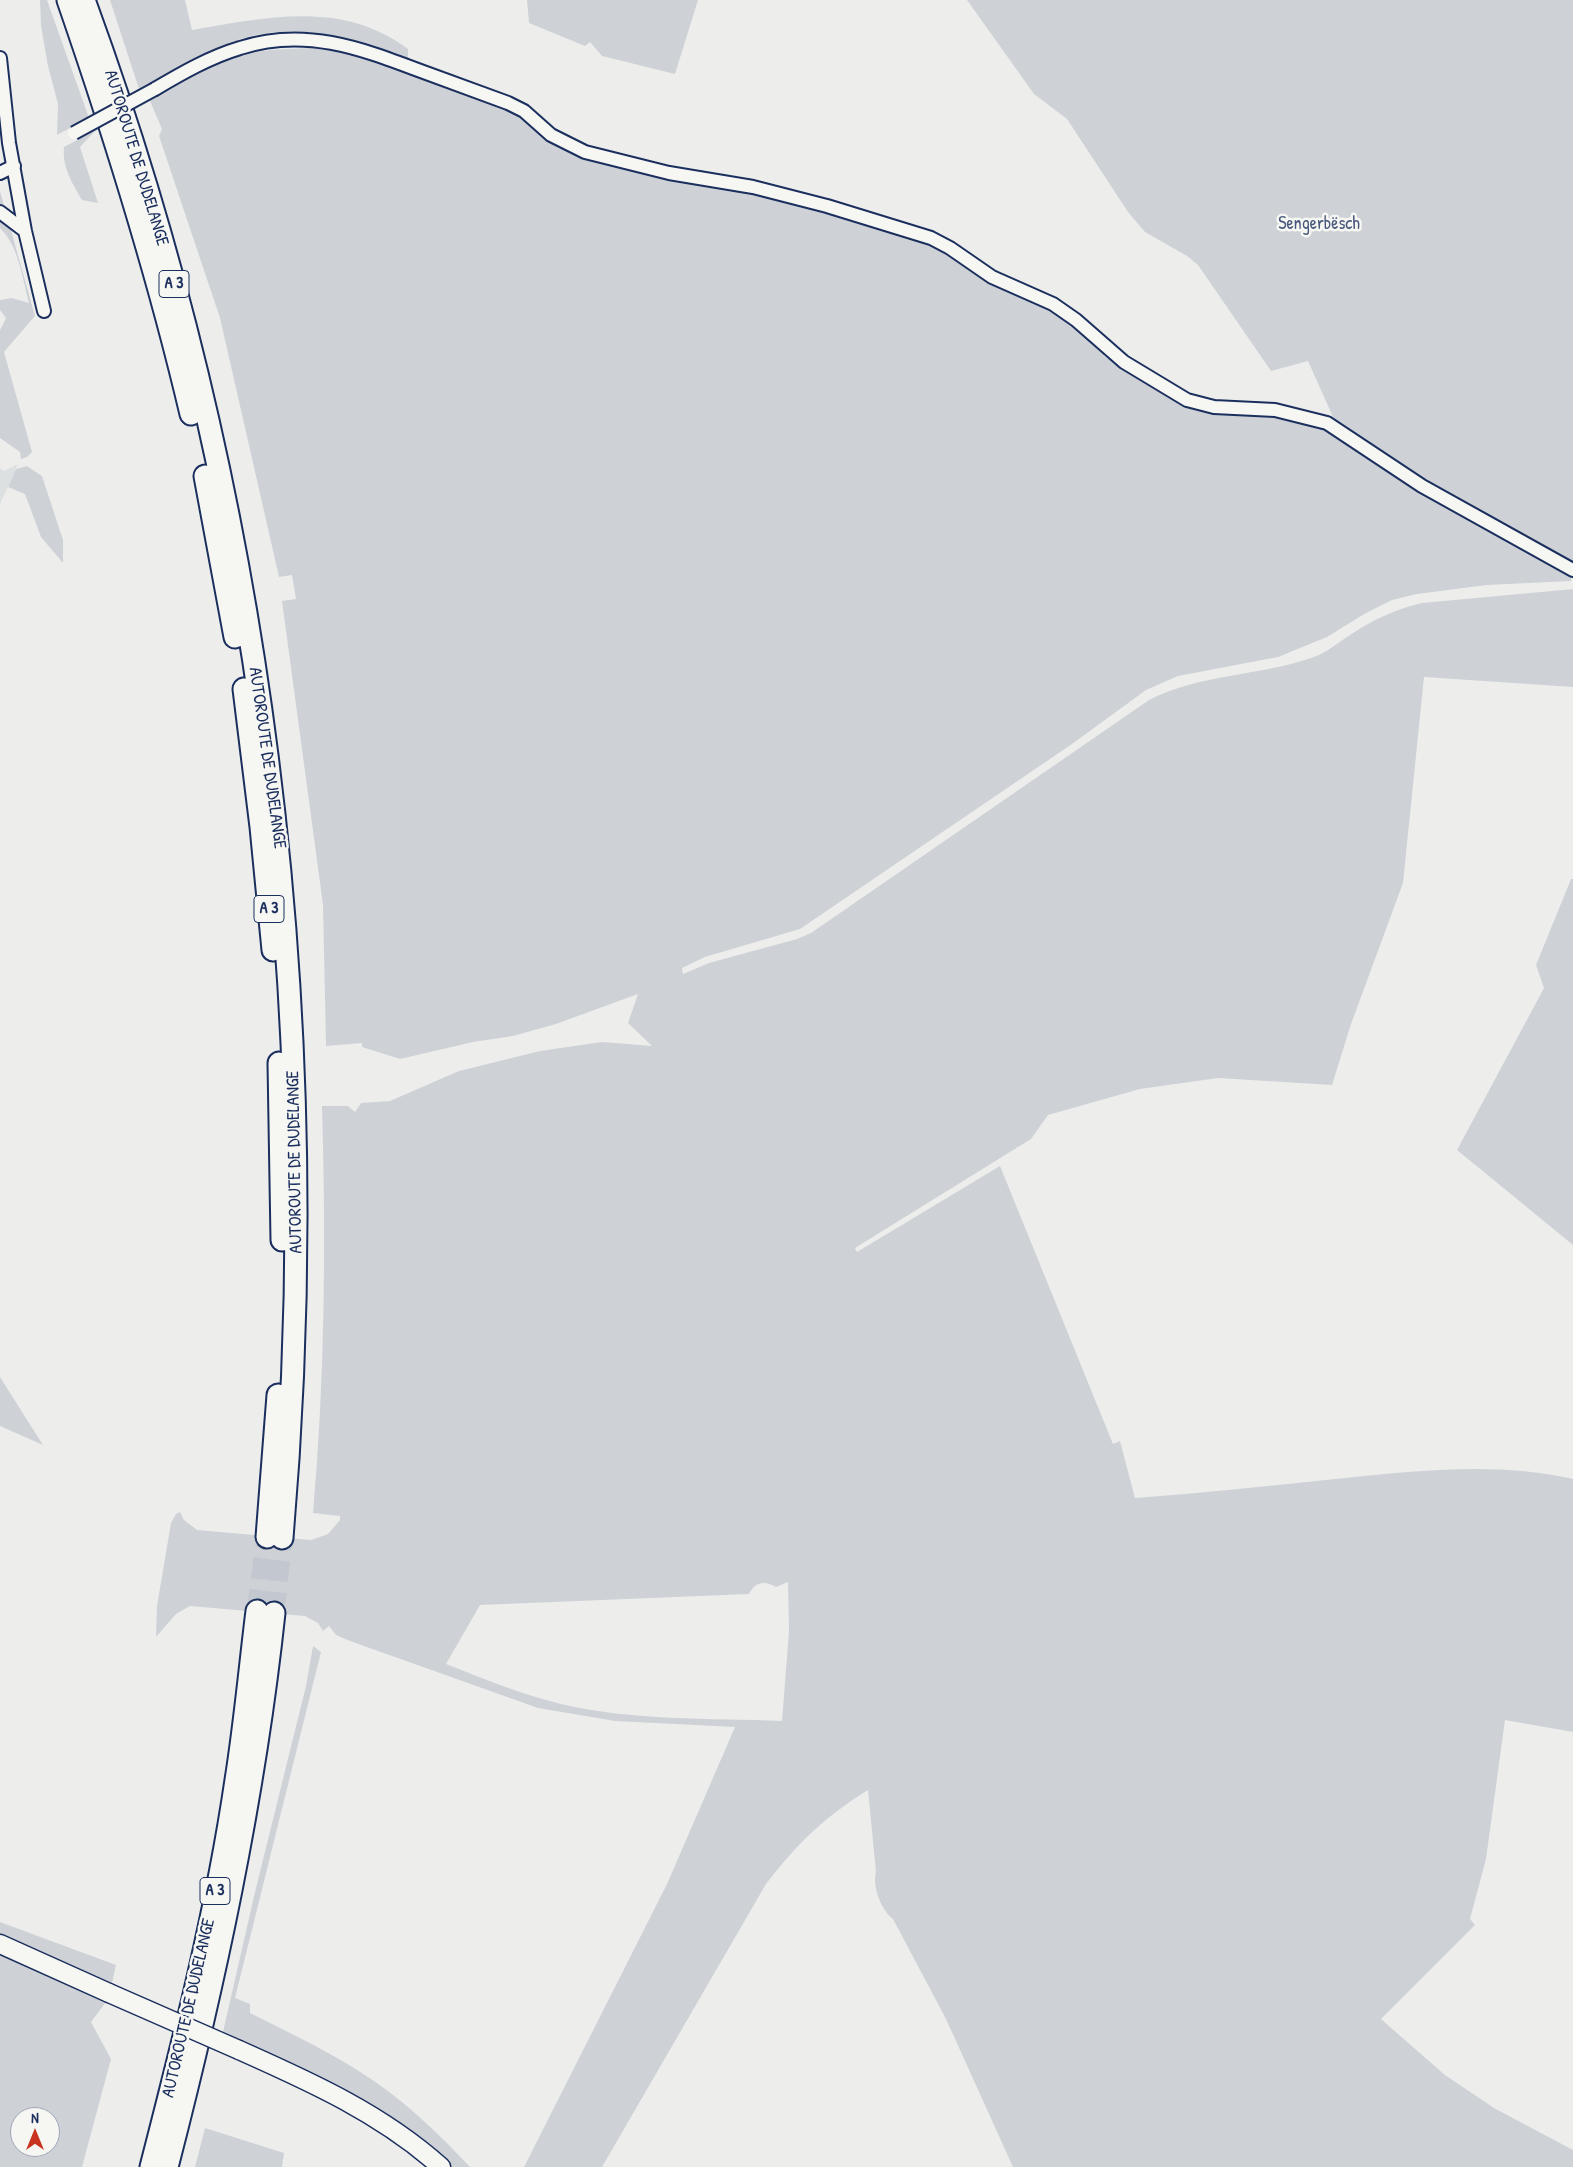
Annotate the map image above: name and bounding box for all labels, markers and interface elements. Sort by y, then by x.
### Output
street label: AUTOROUTE DE DUDELANGE [99,67,173,249]
park label: Sengerbësch [1278,213,1360,235]
road number: A 3 [159,270,189,298]
street label: AUTOROUTE DE DUDELANGE [244,666,290,850]
road number: A 3 [254,896,284,922]
street label: AUTOROUTE DE DUDELANGE [283,1070,307,1254]
road number: A 3 [200,1878,230,1904]
street label: AUTOROUTE DE DUDELANGE [158,1916,220,2100]
north arrow [10,2107,60,2157]
text: N [31,2108,39,2127]

